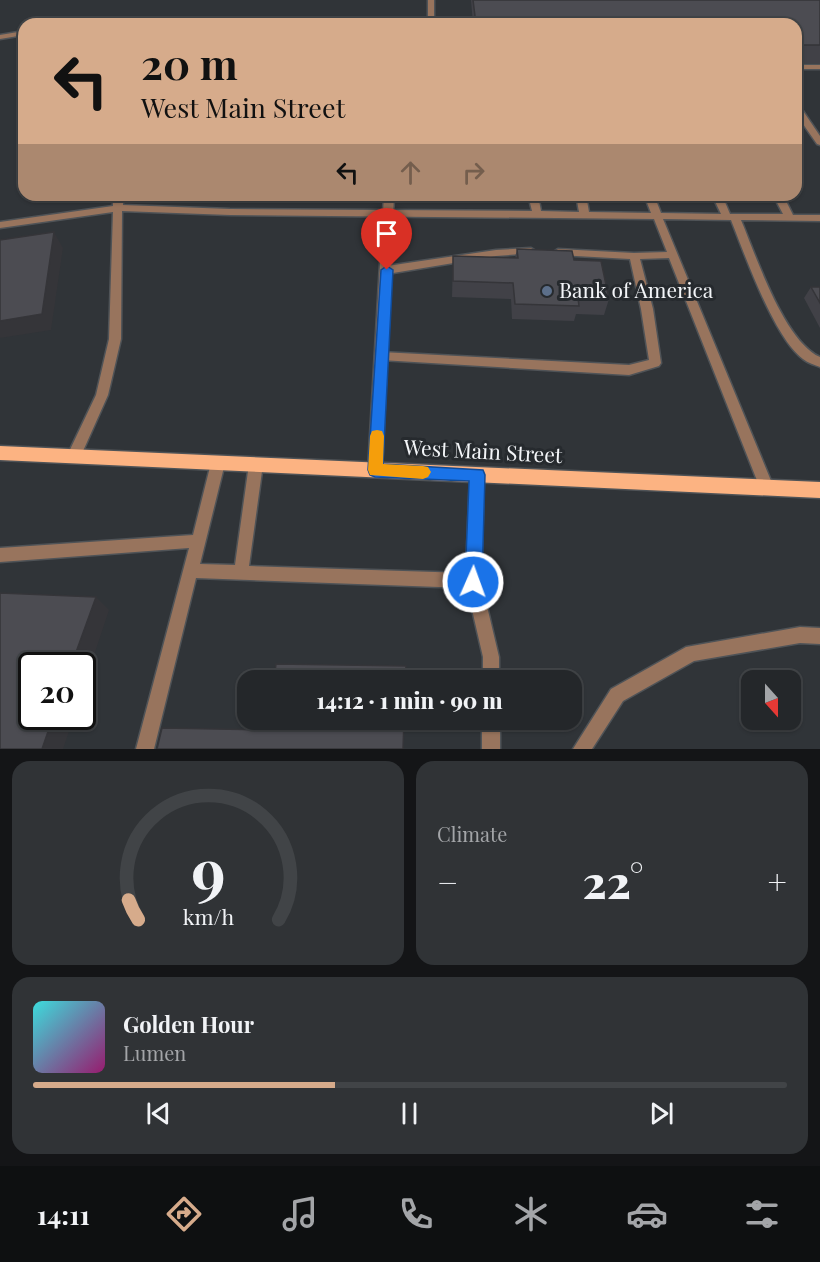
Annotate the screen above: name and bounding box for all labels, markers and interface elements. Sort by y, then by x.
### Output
text: 20 m [141,35,238,91]
icon: left [42,42,120,120]
text: West Main Street [141,89,345,125]
icon: left [331,156,364,189]
icon: ahead [394,156,427,189]
icon: right [457,156,490,189]
pin [361,208,412,270]
icon: arrive [370,217,403,250]
place label: Bank of America [559,275,714,303]
marker: Bank of America [540,284,554,298]
street label: West Main Street [402,432,564,468]
position arrow [441,550,505,614]
speed limit sign: 20 [18,652,96,730]
north arrow [741,670,801,730]
map controls [741,670,801,730]
text: 14:12 · 1 min · 90 m [317,685,502,715]
text: Climate [437,820,507,847]
text: 9 [191,826,225,910]
text: 22° [583,850,643,910]
text: − [437,859,458,903]
text: + [768,859,787,903]
text: km/h [182,902,234,930]
text: Golden Hour [123,1009,254,1039]
text: Lumen [123,1039,186,1066]
icon: previous [142,1097,175,1130]
icon: pause [393,1097,426,1130]
icon: next [645,1097,678,1130]
icon: directions [163,1193,205,1235]
icon: music [279,1193,321,1235]
icon: phone [395,1193,437,1235]
icon: climate [510,1193,552,1235]
icon: car [626,1193,668,1235]
icon: filters [741,1193,783,1235]
text: 14:11 [37,1196,90,1232]

